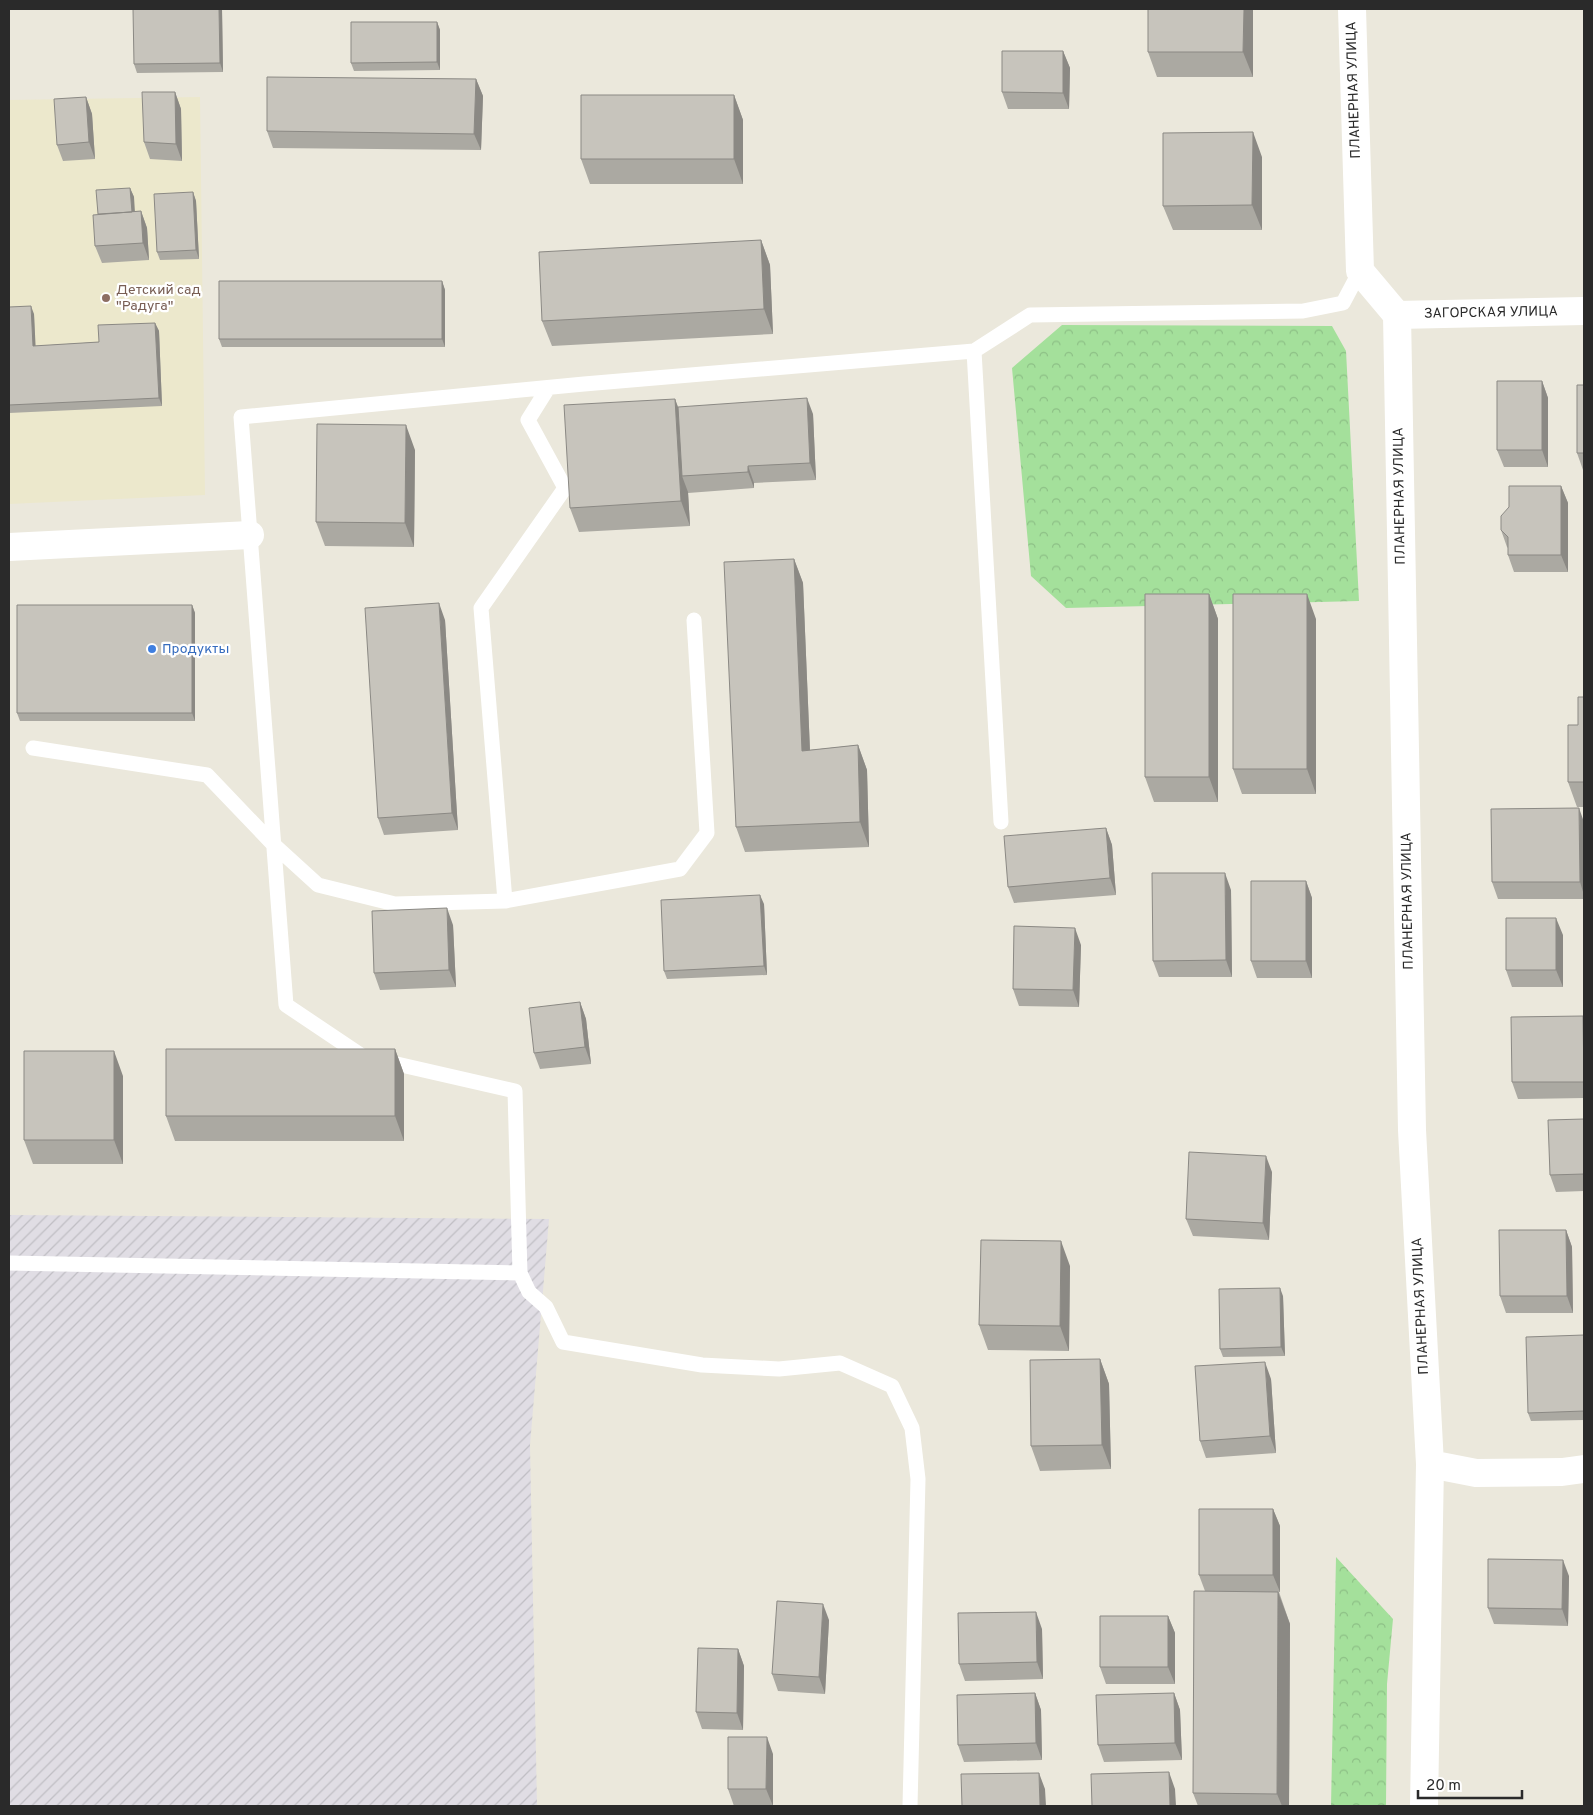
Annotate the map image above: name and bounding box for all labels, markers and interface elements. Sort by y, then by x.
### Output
street label: ПЛАНЕРНАЯ УЛИЦА [1343,21,1365,159]
place label: Детский сад "Радуга" [116,282,201,315]
marker: Детский сад "Радуга" [100,292,112,304]
street label: ЗАГОРСКАЯ УЛИЦА [1424,303,1558,323]
street label: ПЛАНЕРНАЯ УЛИЦА [1390,427,1410,565]
place label: Продукты [162,641,229,658]
marker: Продукты [146,643,158,655]
street label: ПЛАНЕРНАЯ УЛИЦА [1398,832,1418,970]
street label: ПЛАНЕРНАЯ УЛИЦА [1409,1237,1433,1375]
scale bar [1418,1768,1522,1800]
text: 20 m [1426,1777,1461,1796]

